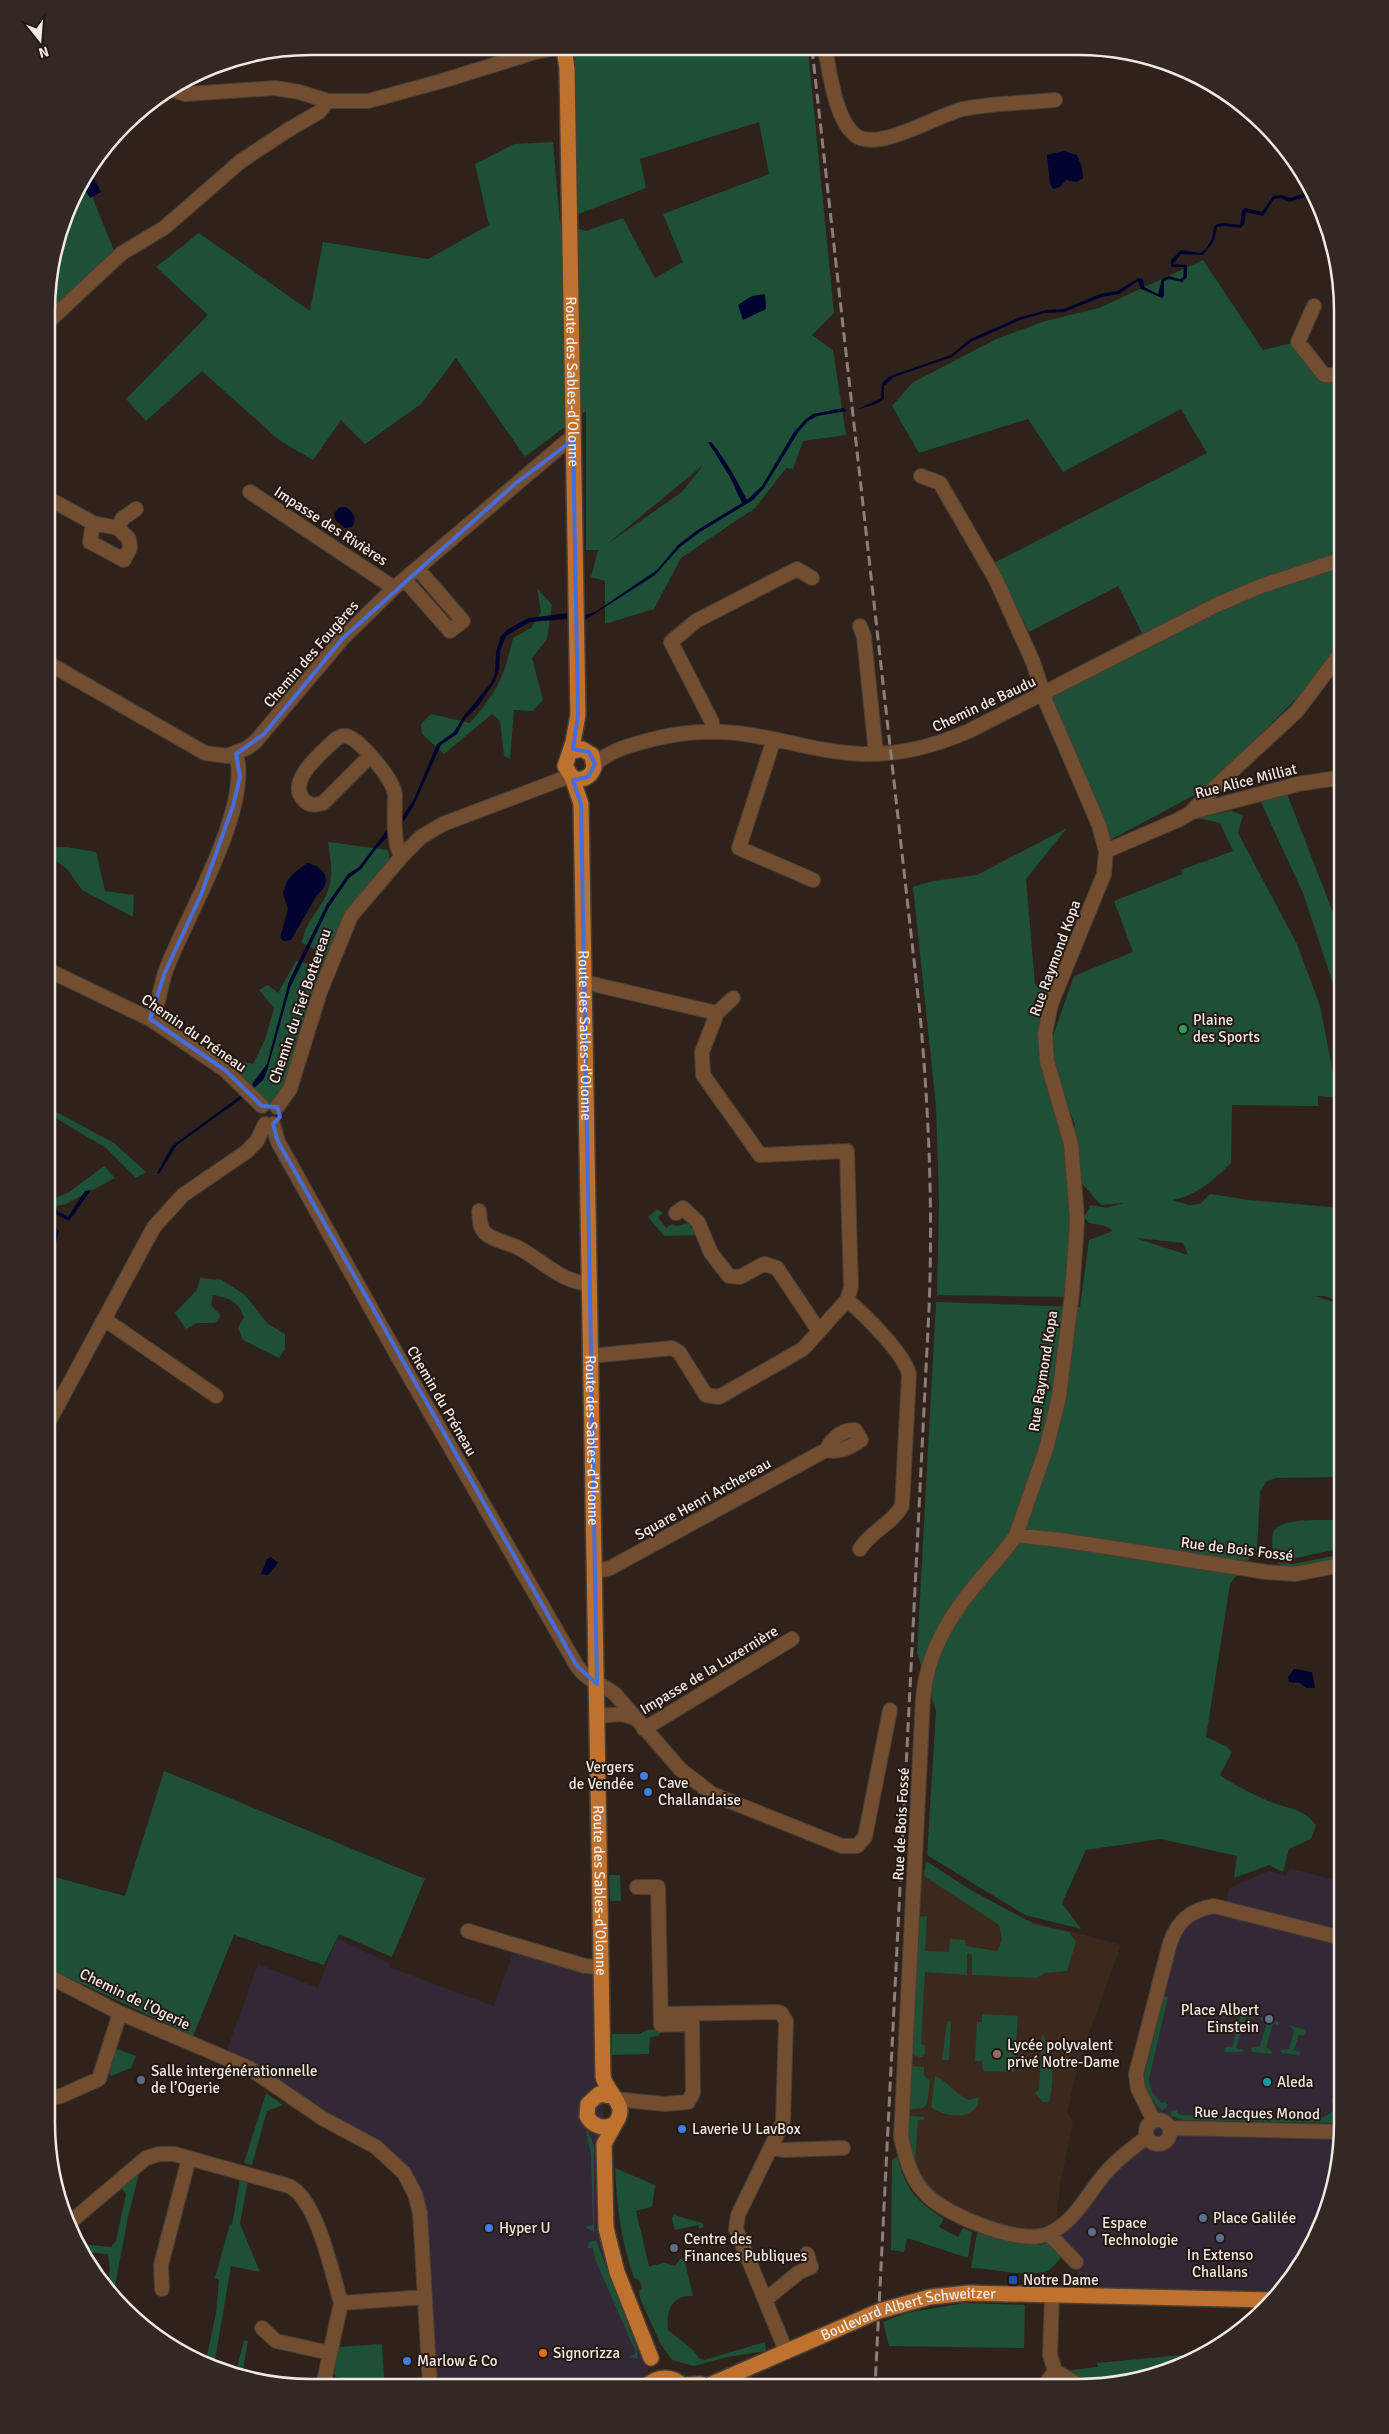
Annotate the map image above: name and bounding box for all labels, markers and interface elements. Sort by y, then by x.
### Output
north arrow [15,15,65,65]
text: N [37,42,51,62]
street label: Route des Sables-d'Olonne [562,296,583,467]
street label: Impasse des Rivières [271,483,391,570]
street label: Chemin des Fougères [260,597,363,711]
street label: Chemin de Baudu [929,672,1039,736]
street label: Rue Alice Milliat [1193,760,1299,802]
street label: Rue Raymond Kopa [1026,897,1084,1019]
street label: Chemin du Fief Bottereau [265,926,335,1086]
street label: Route des Sables-d'Olonne [575,950,595,1121]
street label: Chemin du Préneau [138,990,250,1076]
place label: Plaine des Sports [1193,1011,1260,1046]
marker: Plaine des Sports [1177,1023,1189,1035]
street label: Rue Raymond Kopa [1025,1309,1061,1433]
street label: Chemin du Préneau [403,1343,481,1459]
street label: Route des Sables-d'Olonne [582,1355,602,1526]
street label: Square Henri Archereau [632,1454,774,1544]
street label: Rue de Bois Fossé [1180,1533,1294,1565]
street label: Impasse de la Luzernière [637,1622,781,1718]
place label: Vergers de Vendée [569,1758,634,1793]
street label: Rue de Bois Fossé [889,1767,913,1881]
marker: Vergers de Vendée [638,1770,650,1782]
place label: Cave Challandaise [658,1774,741,1809]
marker: Cave Challandaise [642,1786,654,1798]
street label: Route des Sables-d'Olonne [589,1805,610,1976]
street label: Chemin de l'Ogerie [77,1964,193,2034]
place label: Place Albert Einstein [1181,2001,1259,2036]
marker: Place Albert Einstein [1263,2013,1275,2025]
place label: Lycée polyvalent privé Notre-Dame [1007,2036,1120,2071]
marker: Lycée polyvalent privé Notre-Dame [991,2048,1003,2060]
place label: Salle intergénérationnelle de l’Ogerie [151,2062,318,2097]
place label: Aleda [1277,2073,1313,2091]
marker: Salle intergénérationnelle de l’Ogerie [135,2074,147,2086]
marker: Aleda [1261,2076,1273,2088]
street label: Rue Jacques Monod [1194,2103,1320,2123]
place label: Laverie U LavBox [692,2120,801,2138]
marker: Laverie U LavBox [676,2123,688,2135]
place label: Place Galilée [1213,2209,1296,2227]
marker: Place Galilée [1197,2212,1209,2224]
place label: Espace Technologie [1102,2214,1178,2249]
place label: Hyper U [499,2219,550,2237]
marker: Hyper U [483,2222,495,2234]
marker: Espace Technologie [1086,2226,1098,2238]
place label: Centre des Finances Publiques [684,2230,808,2265]
marker: In Extenso Challans [1214,2232,1226,2244]
marker: Centre des Finances Publiques [668,2242,680,2254]
place label: In Extenso Challans [1187,2246,1253,2281]
place label: Notre Dame [1023,2271,1099,2289]
marker: Notre Dame [1007,2274,1019,2286]
street label: Boulevard Albert Schweitzer [818,2284,996,2344]
place label: Signorizza [553,2344,620,2362]
marker: Signorizza [537,2347,549,2359]
place label: Marlow & Co [417,2352,498,2370]
marker: Marlow & Co [401,2355,413,2367]

